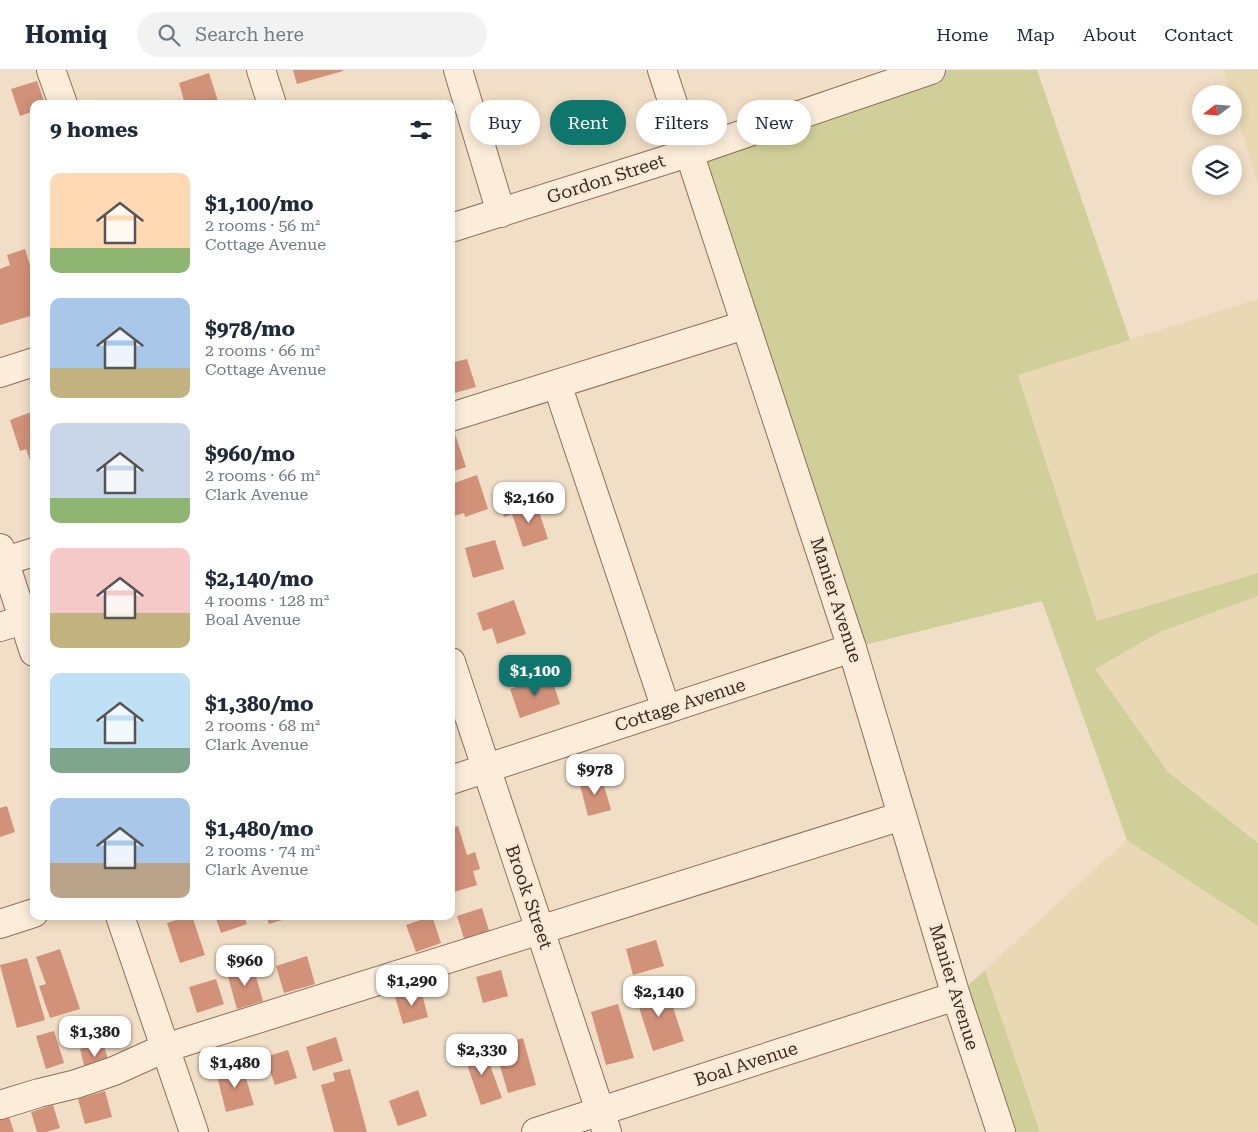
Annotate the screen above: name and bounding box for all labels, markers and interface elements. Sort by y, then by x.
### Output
search box [137,12,487,57]
text: Homiq [25,21,107,49]
icon: search [155,21,183,49]
text: Search here [195,23,304,46]
text: Home [936,24,988,45]
text: Map [1016,24,1055,45]
text: About [1083,24,1136,45]
text: Contact [1164,24,1233,45]
north arrow [1192,85,1242,135]
map controls [1192,85,1242,195]
chip: Buy [470,100,540,145]
chip: Rent [550,100,626,145]
chip: Filters [636,100,727,145]
chip: New [737,100,811,145]
icon: filters [407,116,435,144]
text: 9 homes [50,118,138,142]
button: layers [1192,145,1242,195]
street label: Gordon Street [544,149,668,208]
text: $1,100/mo [205,192,314,216]
icon: home [90,193,150,253]
text: 2 rooms · 56 m² [205,216,320,235]
text: Cottage Avenue [205,235,326,254]
text: $978/mo [205,317,295,341]
icon: home [90,318,150,378]
text: 2 rooms · 66 m² [205,341,320,360]
text: Cottage Avenue [205,360,326,379]
text: $960/mo [205,442,295,466]
icon: home [90,443,150,503]
text: 2 rooms · 66 m² [205,466,320,485]
pin: $2,160 [488,482,570,524]
text: Clark Avenue [205,485,308,504]
text: $2,160 [504,488,554,507]
street label: Manier Avenue [806,535,867,665]
text: $2,140/mo [205,567,314,591]
icon: home [90,568,150,628]
text: 4 rooms · 128 m² [205,591,329,610]
text: Boal Avenue [205,610,300,629]
pin: $1,100 [494,654,576,697]
text: $1,100 [510,661,560,680]
street label: Cottage Avenue [612,673,748,736]
text: $1,380/mo [205,692,314,716]
icon: home [90,693,150,753]
text: 2 rooms · 68 m² [205,716,320,735]
text: Clark Avenue [205,735,308,754]
pin: $978 [565,754,625,796]
text: $978 [577,760,613,779]
text: $1,480/mo [205,817,314,841]
icon: home [90,818,150,878]
text: 2 rooms · 74 m² [205,841,320,860]
street label: Brook Street [502,842,557,952]
text: Clark Avenue [205,860,308,879]
street label: Manier Avenue [925,921,984,1052]
pin: $960 [215,944,275,987]
text: $960 [227,951,263,970]
pin: $1,290 [371,964,453,1007]
text: $1,290 [387,971,437,990]
pin: $2,140 [618,976,700,1018]
text: $2,140 [634,982,684,1001]
pin: $1,380 [54,1016,136,1058]
text: $1,380 [70,1022,120,1041]
pin: $2,330 [441,1034,523,1076]
street label: Boal Avenue [692,1037,800,1090]
text: $2,330 [457,1040,507,1059]
pin: $1,480 [194,1046,276,1089]
text: $1,480 [210,1053,260,1072]

